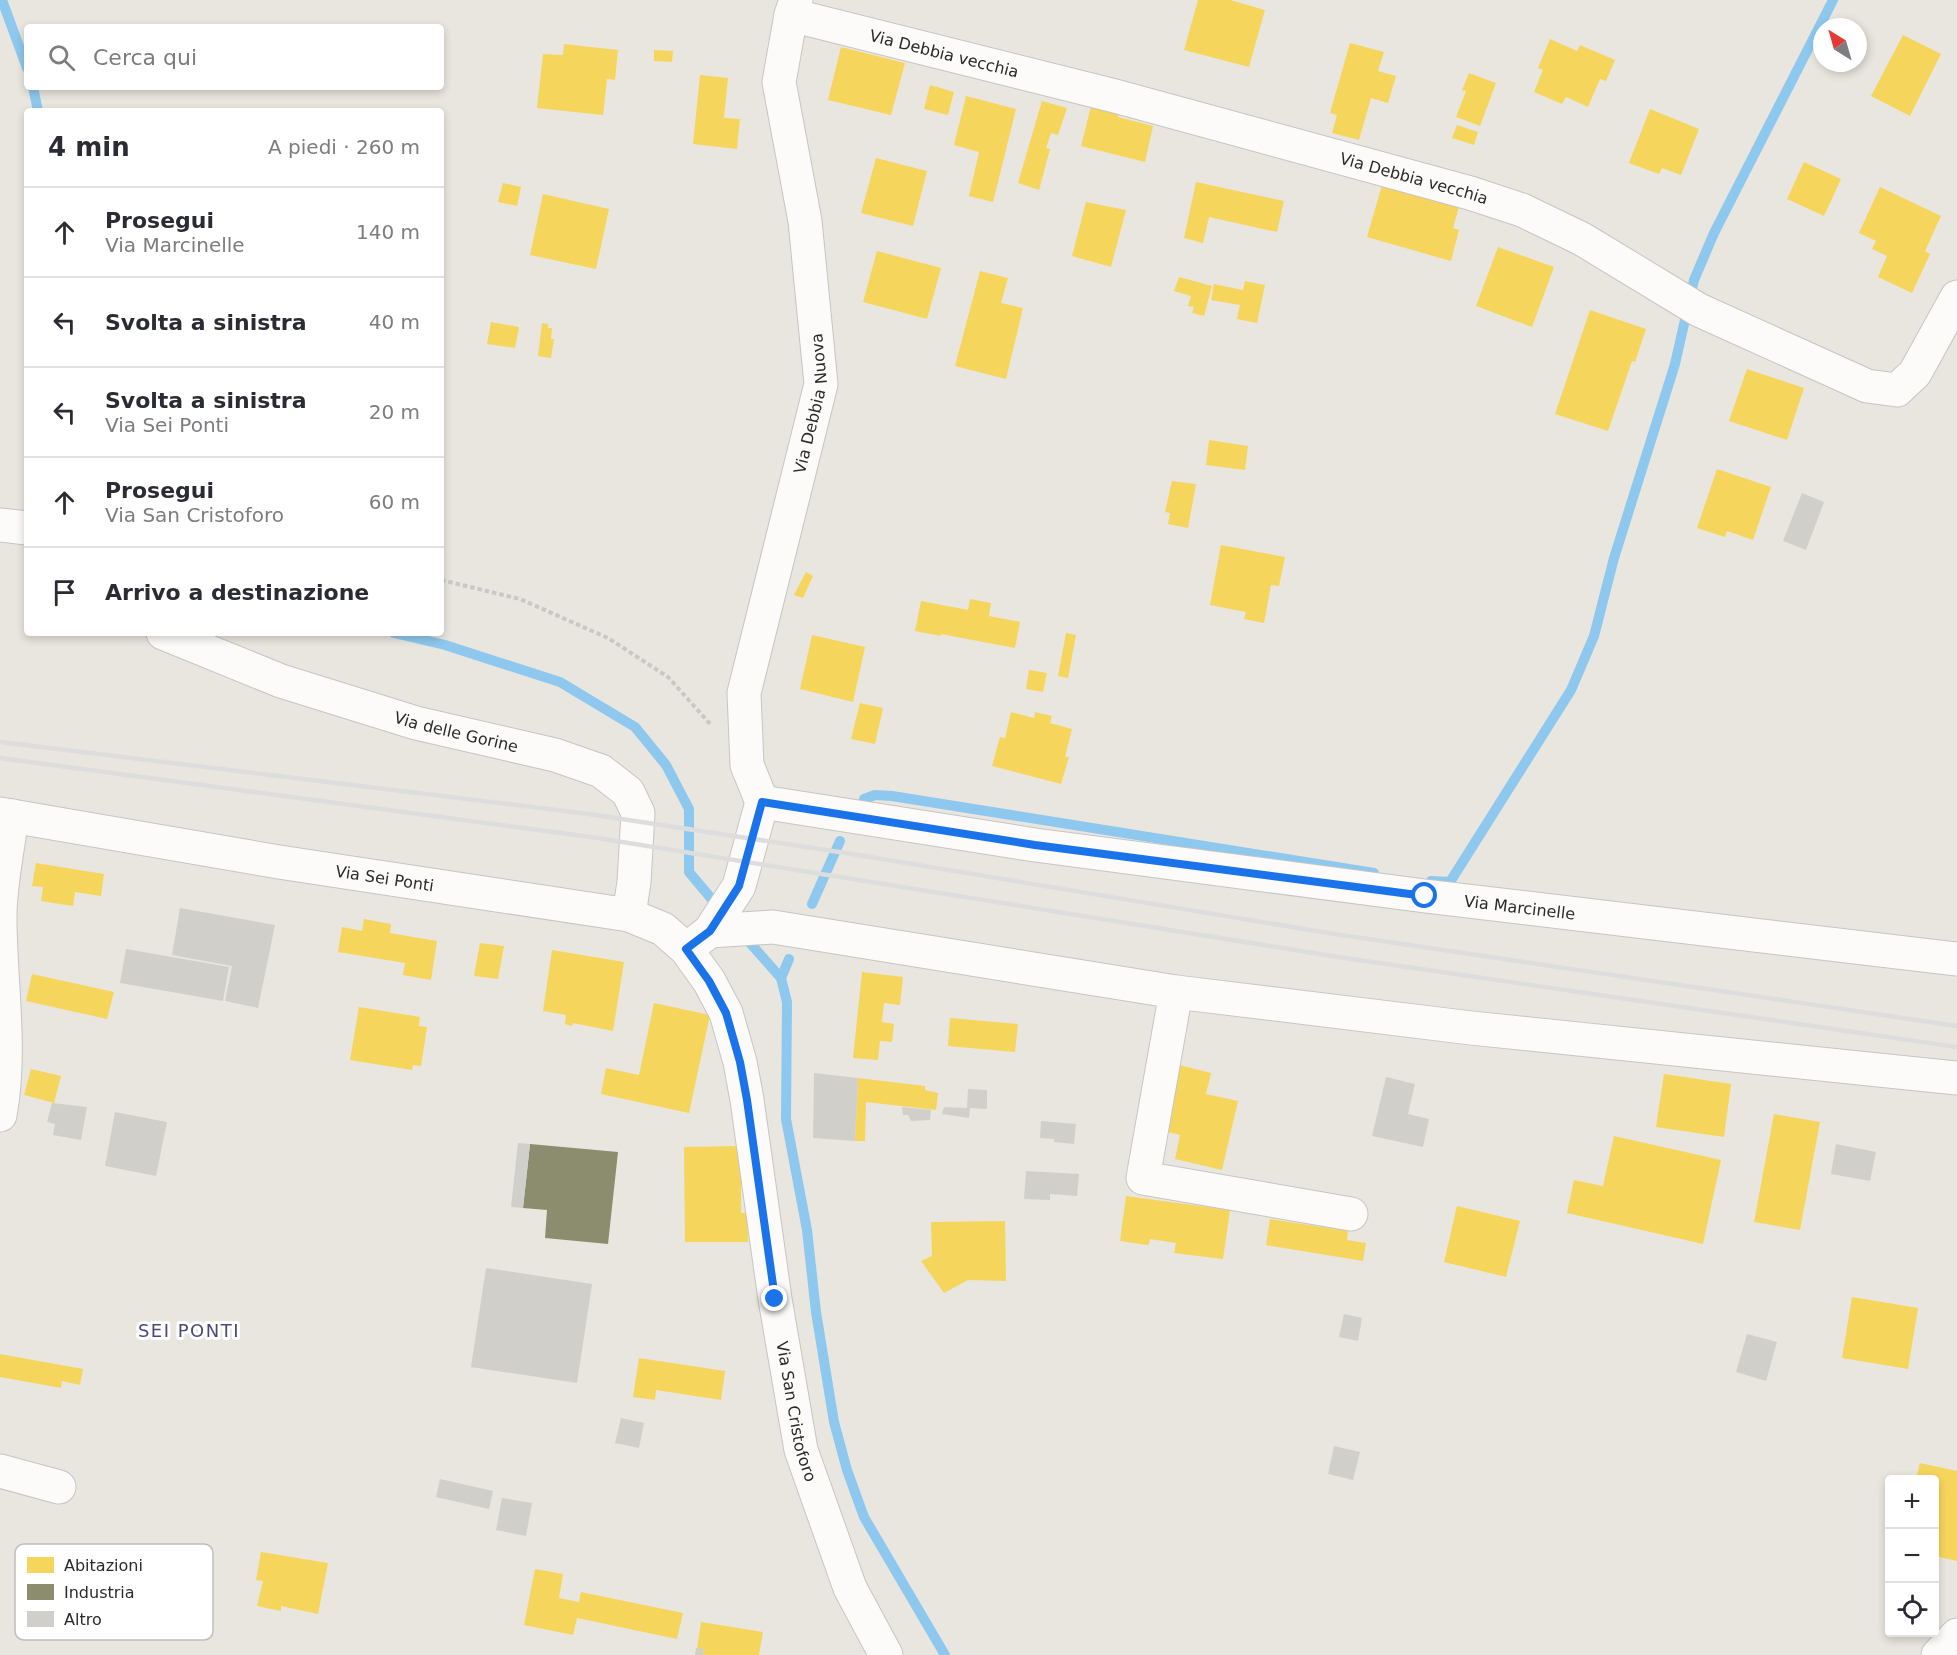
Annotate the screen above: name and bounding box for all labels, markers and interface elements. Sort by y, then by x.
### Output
north arrow [1813,18,1867,72]
search box [24,24,444,90]
street label: Via Debbia vecchia [868,26,1021,81]
icon: search [45,41,78,74]
text: Cerca qui [93,45,197,70]
text: 4 min [48,132,130,162]
text: A piedi · 260 m [268,135,420,159]
street label: Via Debbia vecchia [1338,148,1491,208]
text: Prosegui [105,208,214,233]
icon: ahead [48,216,81,249]
text: 140 m [356,220,420,244]
text: Via Marcinelle [105,233,245,257]
icon: left [48,306,81,339]
text: Svolta a sinistra [105,310,307,335]
text: 40 m [369,310,420,334]
street label: Via Debbia Nuova [790,332,830,475]
text: Svolta a sinistra [105,388,307,413]
icon: left [48,396,81,429]
text: 20 m [369,400,420,424]
text: Via Sei Ponti [105,413,229,437]
text: Prosegui [105,478,214,503]
icon: ahead [48,486,81,519]
text: 60 m [369,490,420,514]
text: Via San Cristoforo [105,503,284,527]
icon: arrive [48,576,81,609]
text: Arrivo a destinazione [105,580,369,605]
street label: Via delle Gorine [392,707,520,756]
street label: Via Sei Ponti [334,861,435,895]
route start [1411,882,1437,908]
street label: Via Marcinelle [1463,891,1576,923]
route end [761,1285,787,1311]
district label: SEI PONTI [138,1320,240,1341]
street label: Via San Cristoforo [773,1340,821,1484]
map controls [1885,1475,1939,1637]
button: + [1885,1475,1939,1529]
button: − [1885,1529,1939,1583]
legend [15,1544,213,1640]
text: Abitazioni [64,1556,143,1575]
text: Industria [64,1583,135,1602]
button: locate [1885,1583,1939,1637]
text: Altro [64,1610,102,1629]

